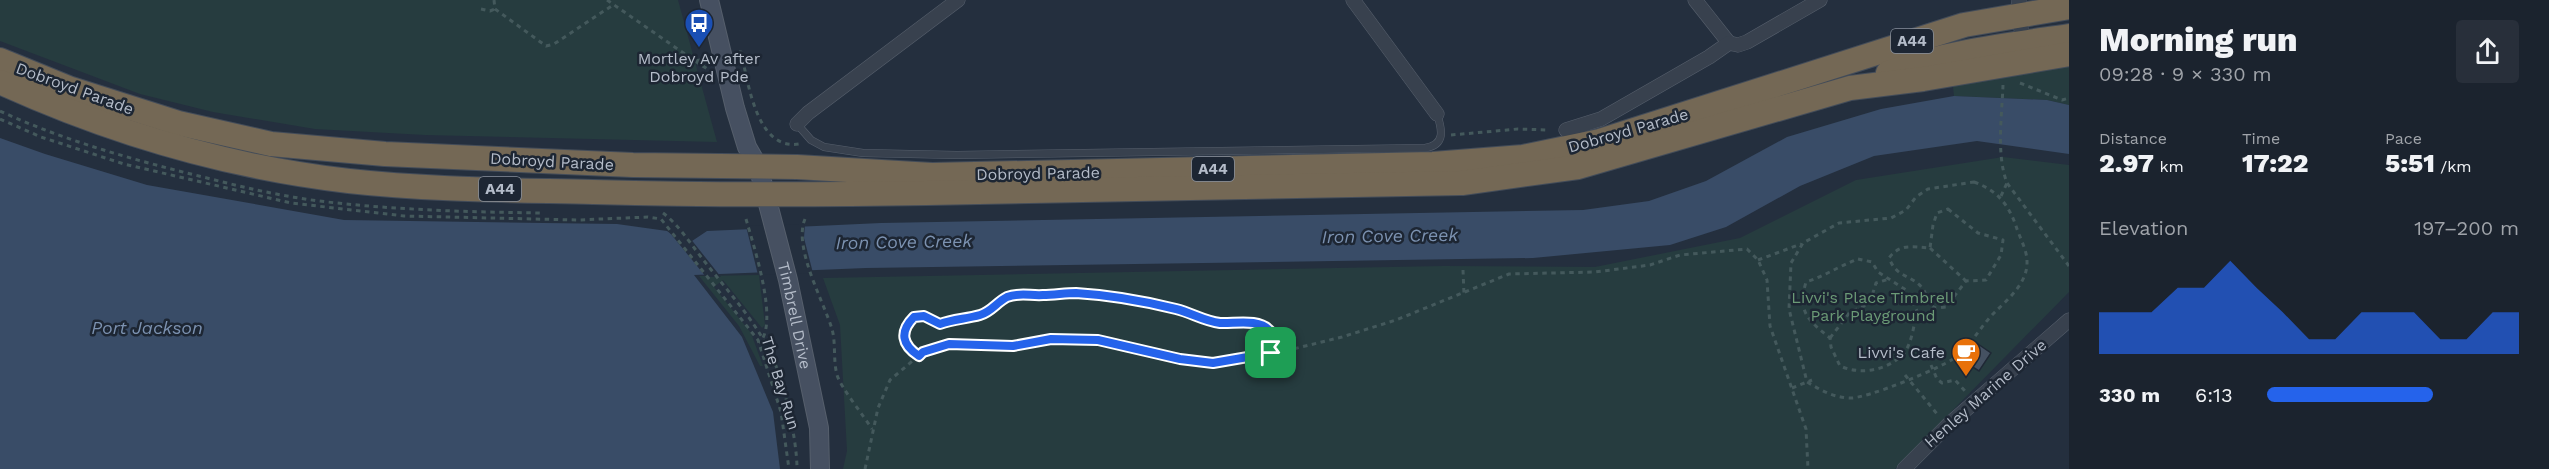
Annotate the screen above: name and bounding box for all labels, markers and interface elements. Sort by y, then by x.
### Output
bus stop icon: Mortley Av after Dobroyd Pde [683,7,715,49]
text: Morning run [2099,20,2298,59]
button: share [2456,20,2519,83]
road number: A44 [1891,29,1933,53]
place label: Mortley Av after Dobroyd Pde [638,49,761,86]
street label: Dobroyd Parade [13,58,136,119]
text: 09:28 · 9 × 330 m [2099,62,2272,86]
street label: Dobroyd Parade [1566,104,1690,157]
text: Distance [2099,129,2167,148]
text: Time [2242,129,2280,148]
text: Pace [2385,129,2422,148]
text: 2.97 [2099,148,2154,178]
text: 17:22 [2242,148,2308,178]
text: 5:51 [2385,148,2435,178]
street label: Dobroyd Parade [490,149,614,174]
road number: A44 [1192,157,1234,181]
text: km [2154,157,2184,176]
text: /km [2435,157,2472,176]
street label: Dobroyd Parade [976,163,1100,184]
road number: A44 [479,177,521,201]
text: Elevation [2099,216,2188,240]
text: 197–200 m [2414,216,2519,240]
water label: Iron Cove Creek [1322,224,1460,247]
water label: Iron Cove Creek [836,230,974,253]
street label: Timbrell Drive [774,260,815,371]
park label: Livvi's Place Timbrell Park Playground [1791,288,1955,325]
water label: Port Jackson [91,317,203,338]
pin [1245,327,1296,378]
street label: The Bay Run [757,334,804,432]
street label: Henley Marine Drive [1920,335,2050,452]
icon: arrive [1254,336,1287,369]
cafe icon: Livvi's Cafe [1950,336,1982,378]
place label: Livvi's Cafe [1858,343,1945,362]
text: 330 m [2099,383,2160,407]
text: 6:13 [2195,383,2233,407]

